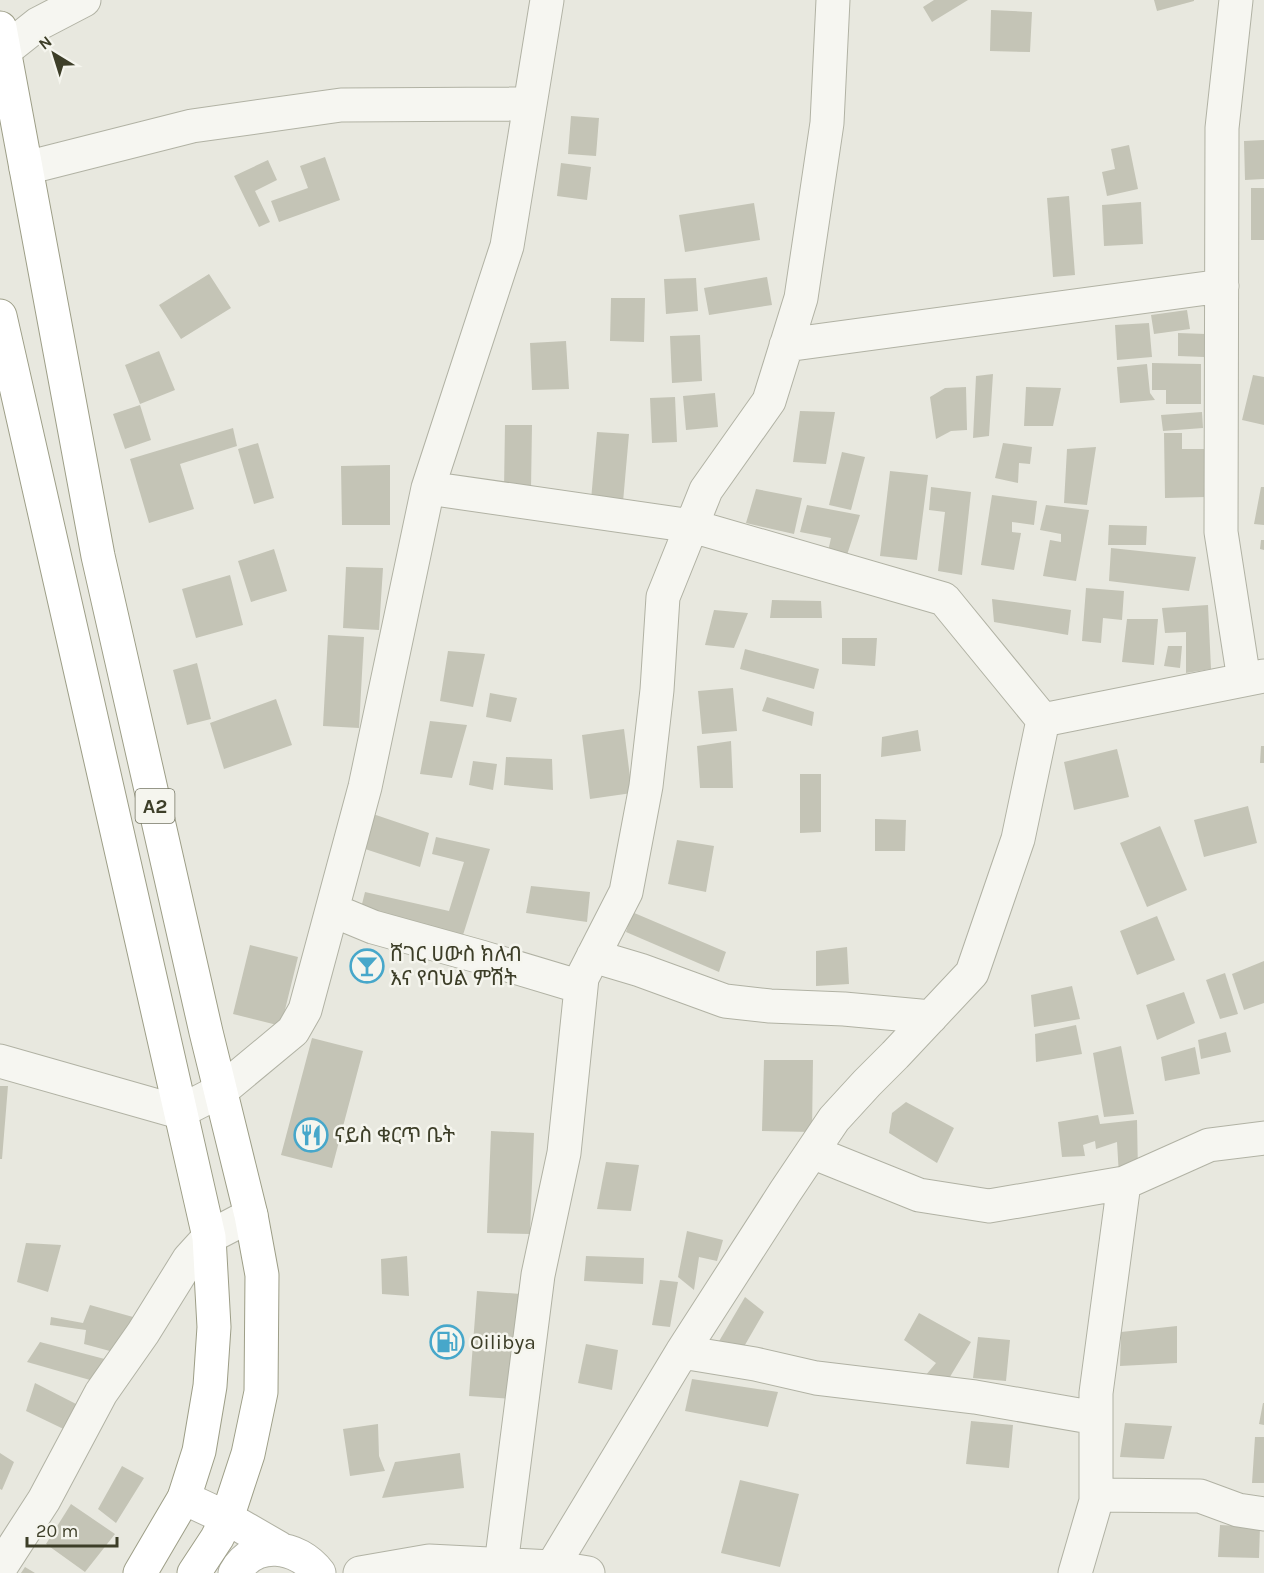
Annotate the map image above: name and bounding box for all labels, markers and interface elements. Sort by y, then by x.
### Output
north arrow [24,24,84,84]
text: N [35,32,55,54]
road number: A2 [136,789,174,823]
place label: ሸገር ሀውስ ክለብ እና የባህል ምሽት [390,942,522,990]
bar icon: ሸገር ሀውስ ክለብ እና የባህል ምሽት [349,948,385,984]
restaurant icon: ናይስ ቁርጥ ቤት [293,1117,329,1153]
place label: ናይስ ቁርጥ ቤት [334,1123,456,1147]
fuel station icon: Oilibya [429,1324,465,1360]
place label: Oilibya [470,1330,536,1354]
scale bar [27,1510,117,1548]
text: 20 m [36,1520,78,1542]

